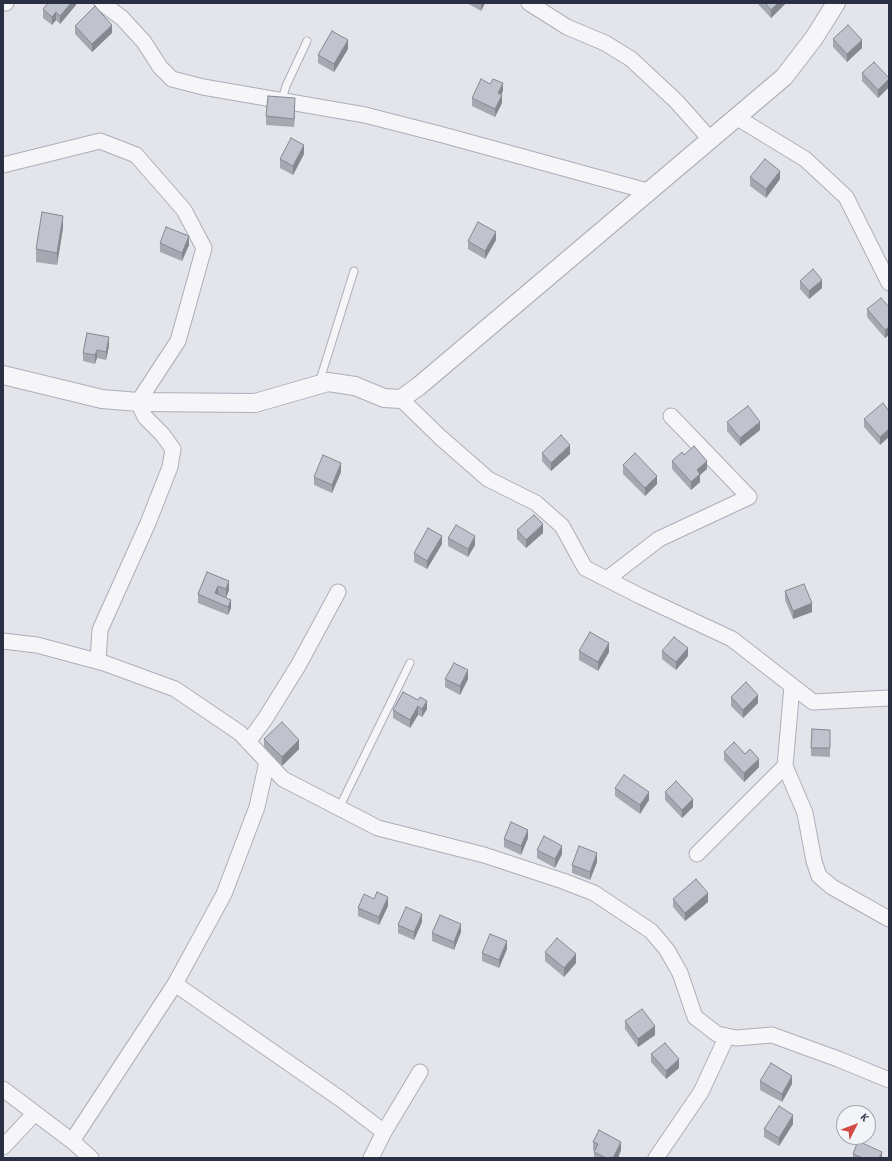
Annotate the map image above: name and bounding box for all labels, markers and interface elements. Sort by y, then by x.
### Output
north arrow [836,1105,876,1145]
text: K [858,1111,871,1123]

